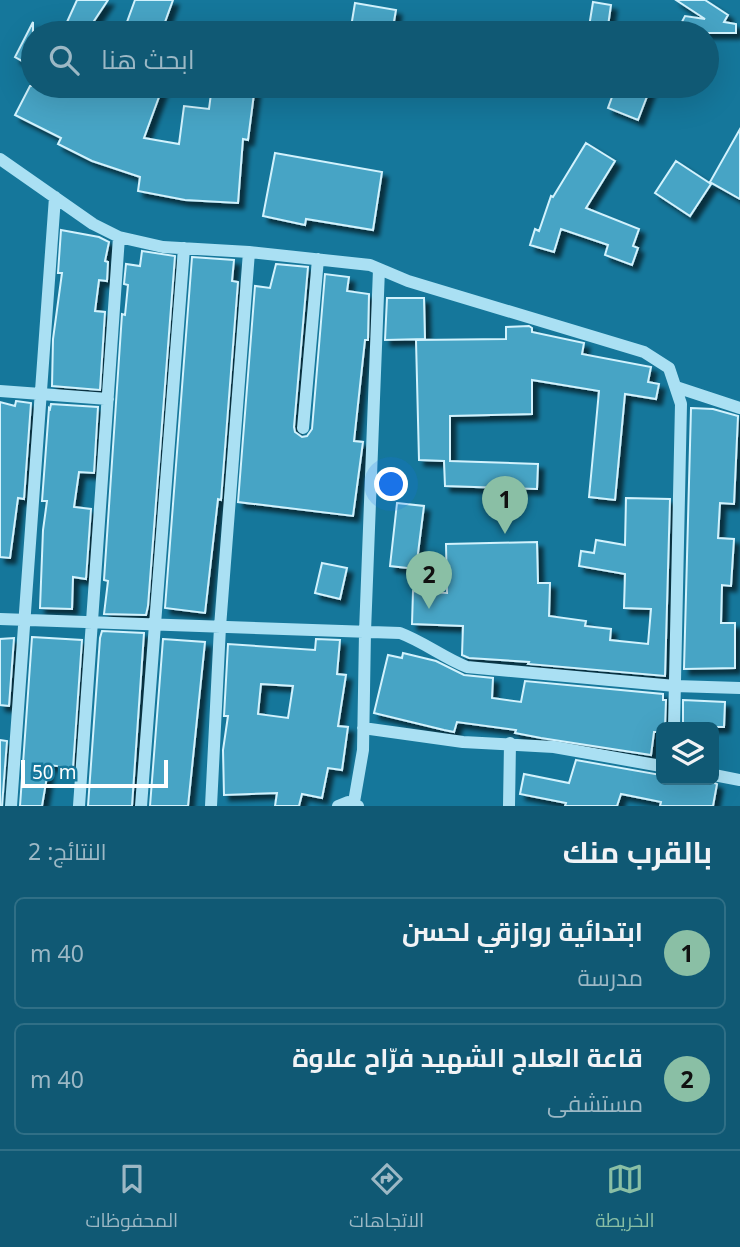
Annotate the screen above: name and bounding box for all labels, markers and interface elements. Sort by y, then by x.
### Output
search box [21,21,719,98]
icon: search [45,41,83,79]
text: ابحث هنا [101,41,195,77]
your location [374,467,408,501]
pin: 1 [482,476,528,534]
pin: 2 [406,551,452,609]
map controls [656,722,719,785]
button: layers [656,722,719,785]
scale bar [21,757,168,789]
text: 50 m [32,759,76,785]
text: بالقرب منك [563,831,712,872]
text: النتائج: 2 [28,835,107,867]
text: ابتدائية روازقي لحسن [402,913,643,949]
text: 40 m [30,937,84,969]
text: 1 [680,937,694,969]
text: مدرسة [578,961,643,993]
text: قاعة العلاج الشهيد فرّاح علاوة [292,1039,643,1075]
text: 40 m [30,1063,84,1095]
text: 2 [680,1063,694,1095]
text: مستشفى [547,1087,643,1119]
tab: المحفوظات [86,1160,178,1238]
tab: الاتجاهات [349,1160,424,1238]
tab: الخريطة [595,1160,655,1238]

